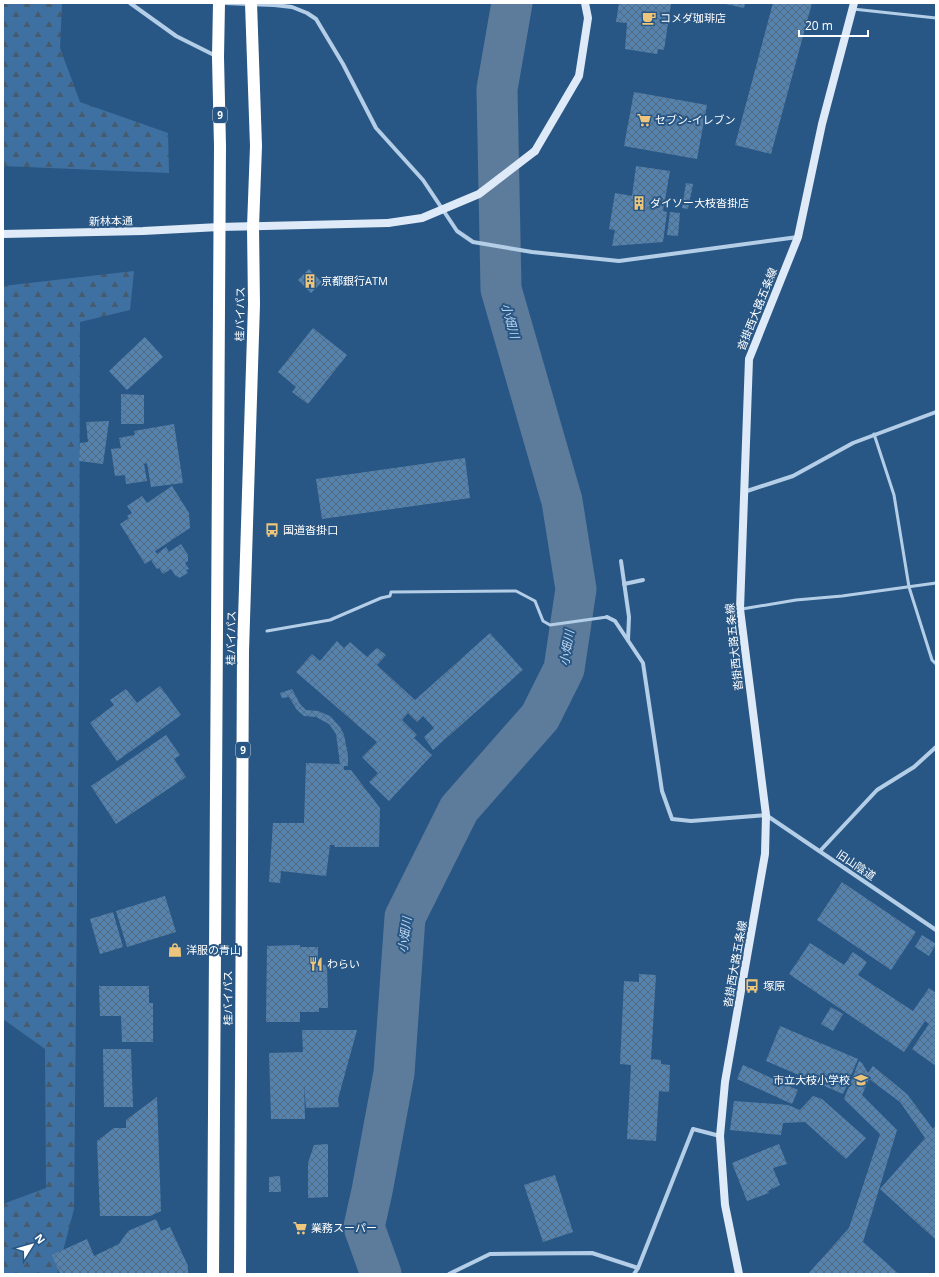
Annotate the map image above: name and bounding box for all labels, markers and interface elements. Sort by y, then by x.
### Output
cafe icon: コメダ珈琲店 [641,10,657,26]
place label: コメダ珈琲店 [660,10,726,25]
scale bar [799,12,868,38]
text: 20 m [805,17,833,34]
road number: 9 [213,107,227,123]
supermarket icon: セブン-イレブン [636,112,652,128]
place label: セブン-イレブン [655,112,736,127]
building icon: ダイソー大枝沓掛店 [631,195,647,211]
place label: ダイソー大枝沓掛店 [650,195,749,210]
street label: 新林本通 [89,213,133,228]
street label: 沓掛西大路五条線 [733,265,780,352]
building icon: 京都銀行ATM [302,273,318,289]
place label: 京都銀行ATM [321,273,388,288]
street label: 桂バイパス [232,286,247,342]
water label: 小畑川 [497,301,524,342]
bus stop icon: 国道沓掛口 [264,522,280,538]
place label: 国道沓掛口 [283,522,338,537]
street label: 沓掛西大路五条線 [721,603,746,692]
street label: 桂バイパス [223,610,238,666]
water label: 小畑川 [555,627,578,667]
road number: 9 [236,742,250,758]
street label: 旧山陰道 [834,846,879,883]
water label: 小畑川 [394,914,415,954]
street label: 沓掛西大路五条線 [719,919,750,1009]
shop icon: 洋服の青山 [167,942,183,958]
place label: 洋服の青山 [186,942,241,957]
restaurant icon: わらい [308,956,324,972]
place label: わらい [327,956,360,971]
street label: 桂バイパス [220,971,235,1025]
bus stop icon: 塚原 [744,978,760,994]
place label: 塚原 [763,978,785,993]
place label: 市立大枝小学校 [773,1072,850,1087]
school or university icon: 市立大枝小学校 [853,1072,869,1088]
supermarket icon: 業務スーパー [292,1220,308,1236]
place label: 業務スーパー [311,1220,377,1235]
north arrow [12,1225,52,1265]
text: N [32,1231,49,1247]

